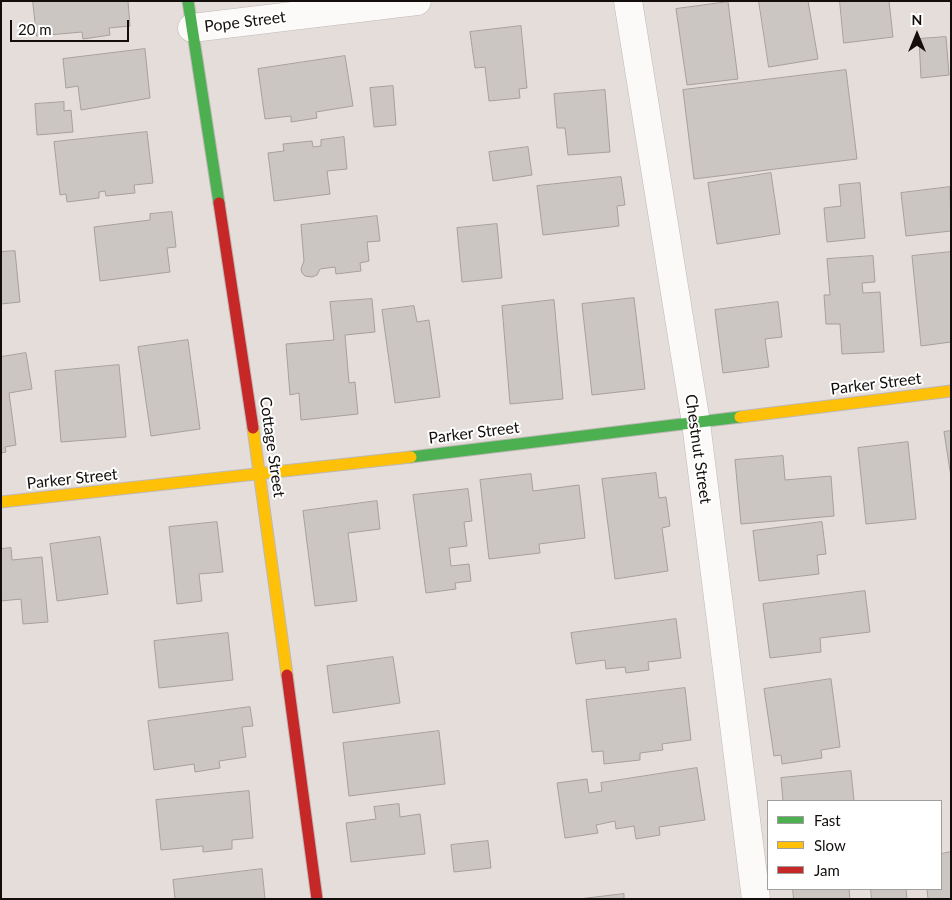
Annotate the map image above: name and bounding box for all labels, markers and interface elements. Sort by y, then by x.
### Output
street label: Pope Street [203,7,287,37]
scale bar [12,10,131,42]
north arrow [892,10,942,60]
text: N [912,11,922,28]
text: 20 m [18,20,52,38]
street label: Parker Street [830,369,922,399]
street label: Chestnut Street [681,393,715,505]
street label: Cottage Street [255,396,289,498]
street label: Parker Street [428,418,520,448]
street label: Parker Street [26,465,118,493]
legend [767,800,942,890]
text: Fast [814,811,841,829]
text: Slow [814,836,846,854]
text: Jam [814,861,840,879]

